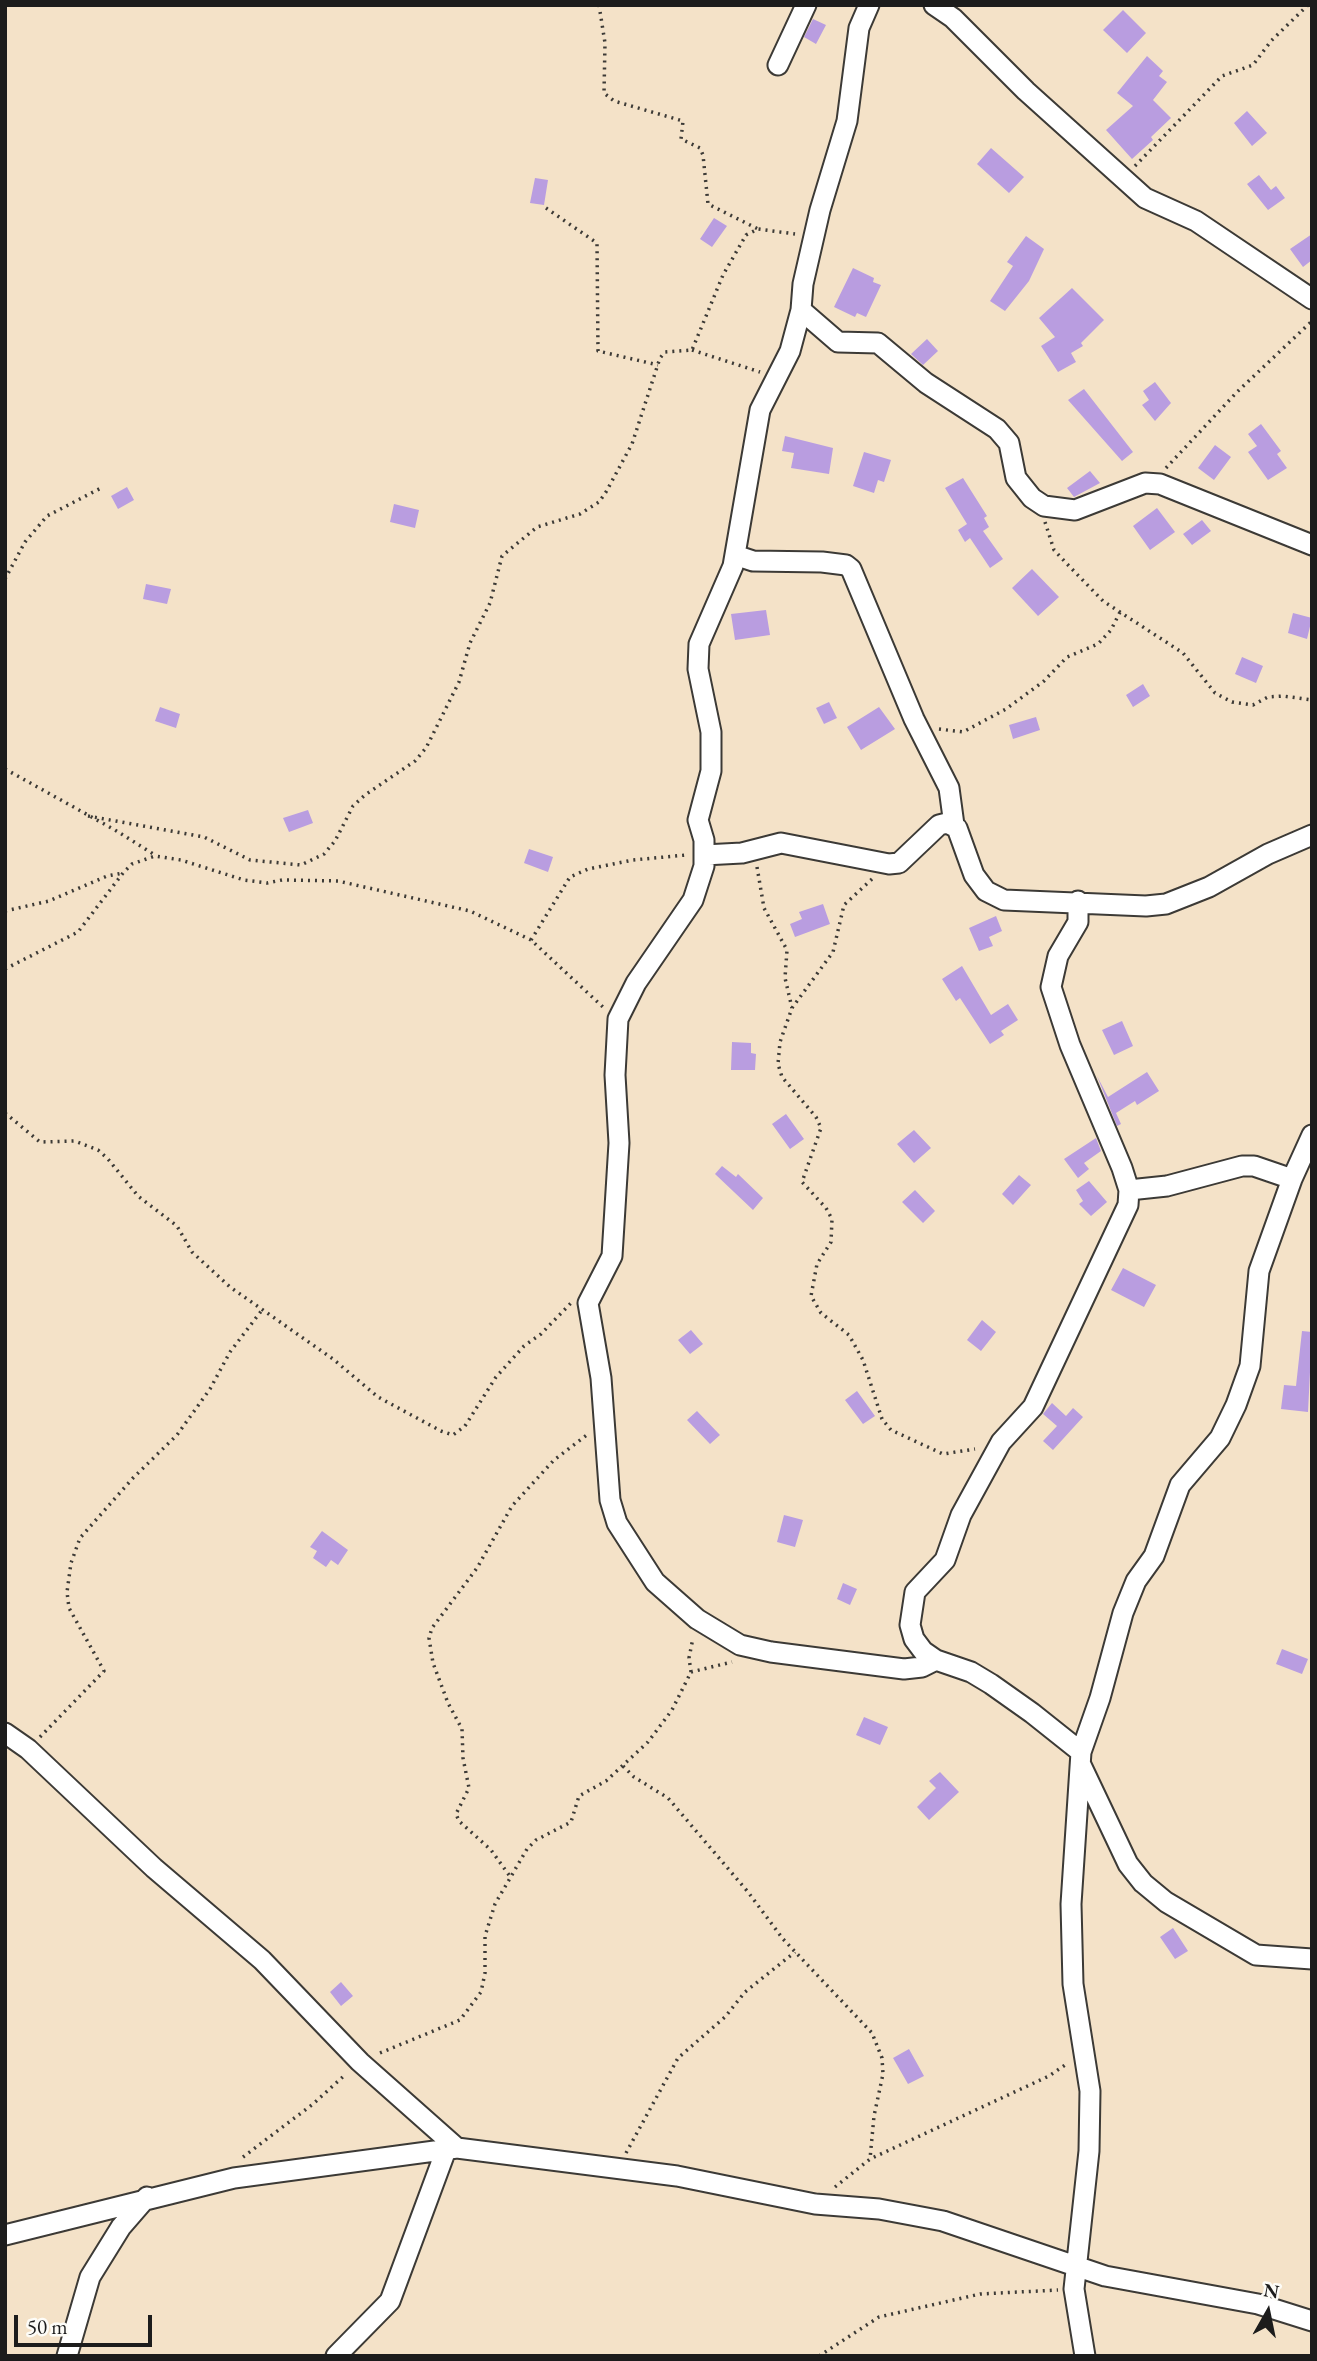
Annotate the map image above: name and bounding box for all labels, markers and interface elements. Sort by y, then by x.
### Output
north arrow [1233,2277,1303,2347]
text: N [1262,2277,1281,2304]
scale bar [18,2302,156,2346]
text: 50 m [27,2313,68,2340]

